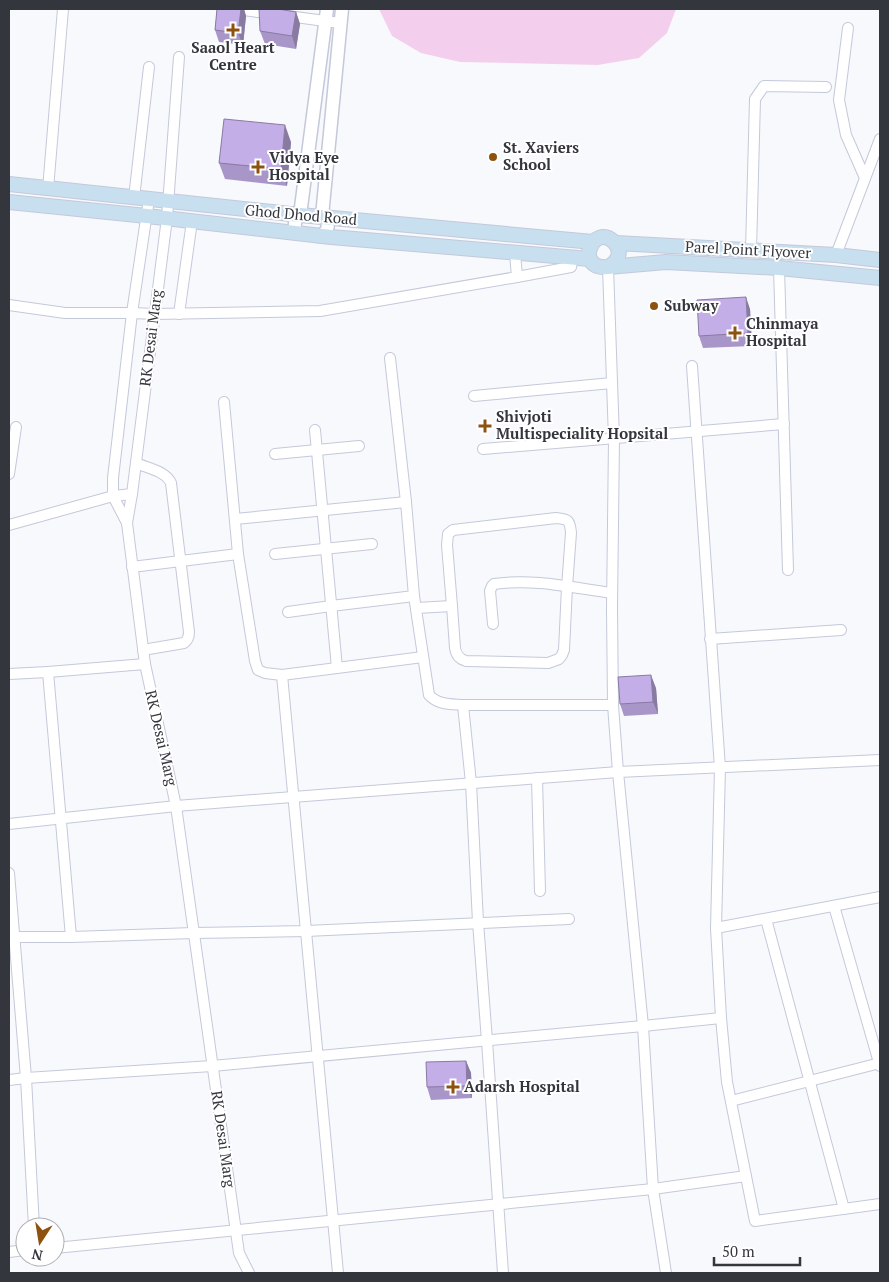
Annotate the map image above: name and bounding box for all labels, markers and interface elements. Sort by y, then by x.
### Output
marker: Saaol Heart Centre [226,23,240,37]
place label: Saaol Heart Centre [191,37,275,74]
place label: St. Xaviers School [503,137,579,174]
place label: Vidya Eye Hospital [269,147,339,184]
marker: St. Xaviers School [487,151,499,163]
marker: Vidya Eye Hospital [251,160,265,174]
street label: Ghod Dhod Road [244,199,358,229]
street label: Parel Point Flyover [685,236,812,262]
street label: RK Desai Marg [134,287,166,387]
place label: Subway [664,295,719,315]
marker: Subway [648,300,660,312]
place label: Chinmaya Hospital [746,313,819,350]
marker: Chinmaya Hospital [728,326,742,340]
place label: Shivjoti Multispeciality Hopsital [496,406,668,443]
marker: Shivjoti Multispeciality Hopsital [478,419,492,433]
street label: RK Desai Marg [141,688,183,789]
place label: Adarsh Hospital [464,1076,580,1096]
marker: Adarsh Hospital [446,1080,460,1094]
street label: RK Desai Marg [207,1089,241,1190]
north arrow [15,1217,65,1267]
scale bar [714,1234,800,1266]
text: 50 m [722,1241,755,1261]
text: N [30,1245,44,1266]

